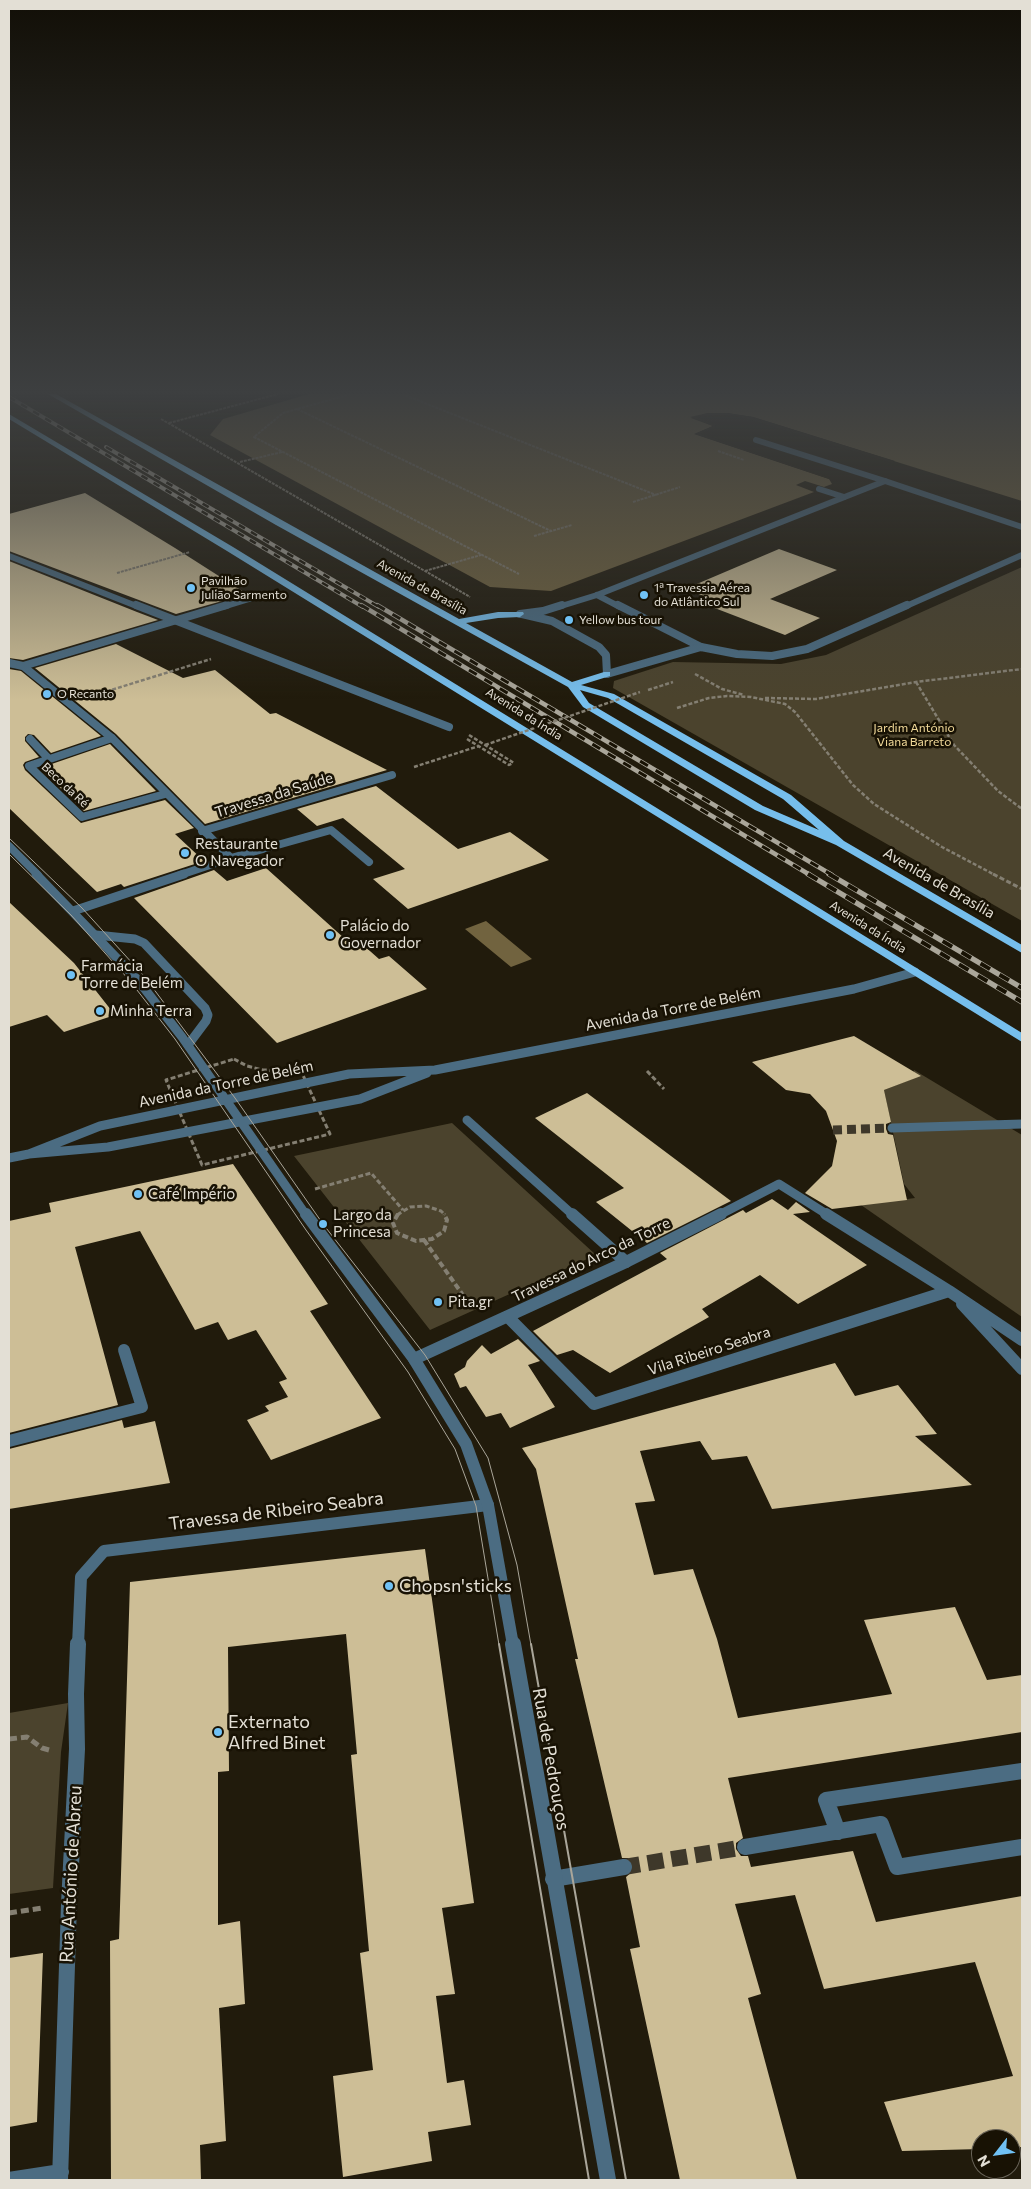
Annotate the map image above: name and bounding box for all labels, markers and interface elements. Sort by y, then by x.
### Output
street label: Avenida de Brasília [374,556,470,618]
place label: Pavilhão Julião Sarmento [201,574,287,602]
place label: 1ª Travessia Aérea do Atlântico Sul [654,581,750,609]
marker: Pavilhão Julião Sarmento [185,582,197,594]
marker: 1ª Travessia Aérea do Atlântico Sul [638,589,650,601]
place label: Yellow bus tour [579,613,662,627]
marker: Yellow bus tour [563,614,575,626]
street label: Avenida da Índia [483,685,565,743]
place label: O Recanto [57,687,114,701]
marker: O Recanto [41,688,53,700]
park label: Jardim António Viana Barreto [873,721,955,749]
street label: Beco da Ré [39,760,91,810]
street label: Travessa da Saúde [213,768,335,822]
place label: Restaurante O Navegador [195,835,284,870]
street label: Avenida de Brasília [880,844,998,922]
marker: Restaurante O Navegador [179,847,191,859]
street label: Avenida da Índia [827,898,909,956]
place label: Palácio do Governador [340,917,421,952]
marker: Palácio do Governador [324,929,336,941]
place label: Farmácia Torre de Belém [81,957,183,992]
marker: Farmácia Torre de Belém [65,969,77,981]
street label: Avenida da Torre de Belém [584,983,762,1035]
place label: Minha Terra [110,1002,192,1020]
marker: Minha Terra [94,1005,106,1017]
street label: Avenida da Torre de Belém [137,1057,315,1111]
place label: Café Império [148,1185,235,1203]
marker: Café Império [132,1188,144,1200]
place label: Largo da Princesa [333,1206,392,1241]
street label: Travessa do Arco da Torre [509,1214,673,1306]
marker: Largo da Princesa [317,1218,329,1230]
place label: Pita.gr [448,1293,493,1311]
marker: Pita.gr [432,1296,444,1308]
street label: Vila Ribeiro Seabra [645,1323,773,1379]
street label: Travessa de Ribeiro Seabra [167,1487,385,1535]
place label: Chopsn'sticks [399,1575,512,1597]
marker: Chopsn'sticks [383,1580,395,1592]
street label: Rua de Pedrouços [528,1686,574,1832]
place label: Externato Alfred Binet [228,1711,326,1754]
marker: Externato Alfred Binet [212,1726,224,1738]
street label: Rua António de Abreu [56,1785,86,1963]
north arrow [971,2129,1021,2179]
text: N [973,2152,993,2170]

